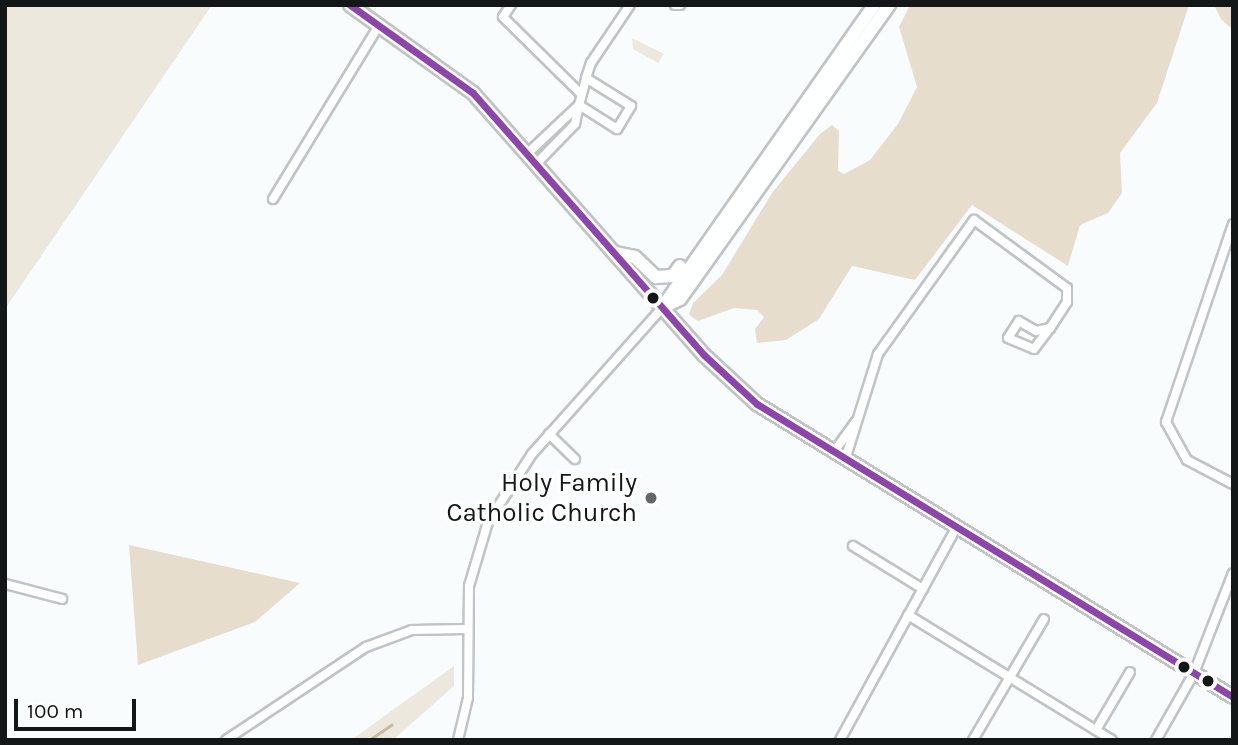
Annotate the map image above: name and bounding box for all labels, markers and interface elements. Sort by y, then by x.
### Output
unlabelled marker [646,291,660,305]
place label: Holy Family Catholic Church [447,467,637,528]
marker: Holy Family Catholic Church [643,490,659,506]
unlabelled marker [1177,660,1191,674]
unlabelled marker [1201,674,1215,688]
scale bar [18,686,140,730]
text: 100 m [27,699,84,723]

